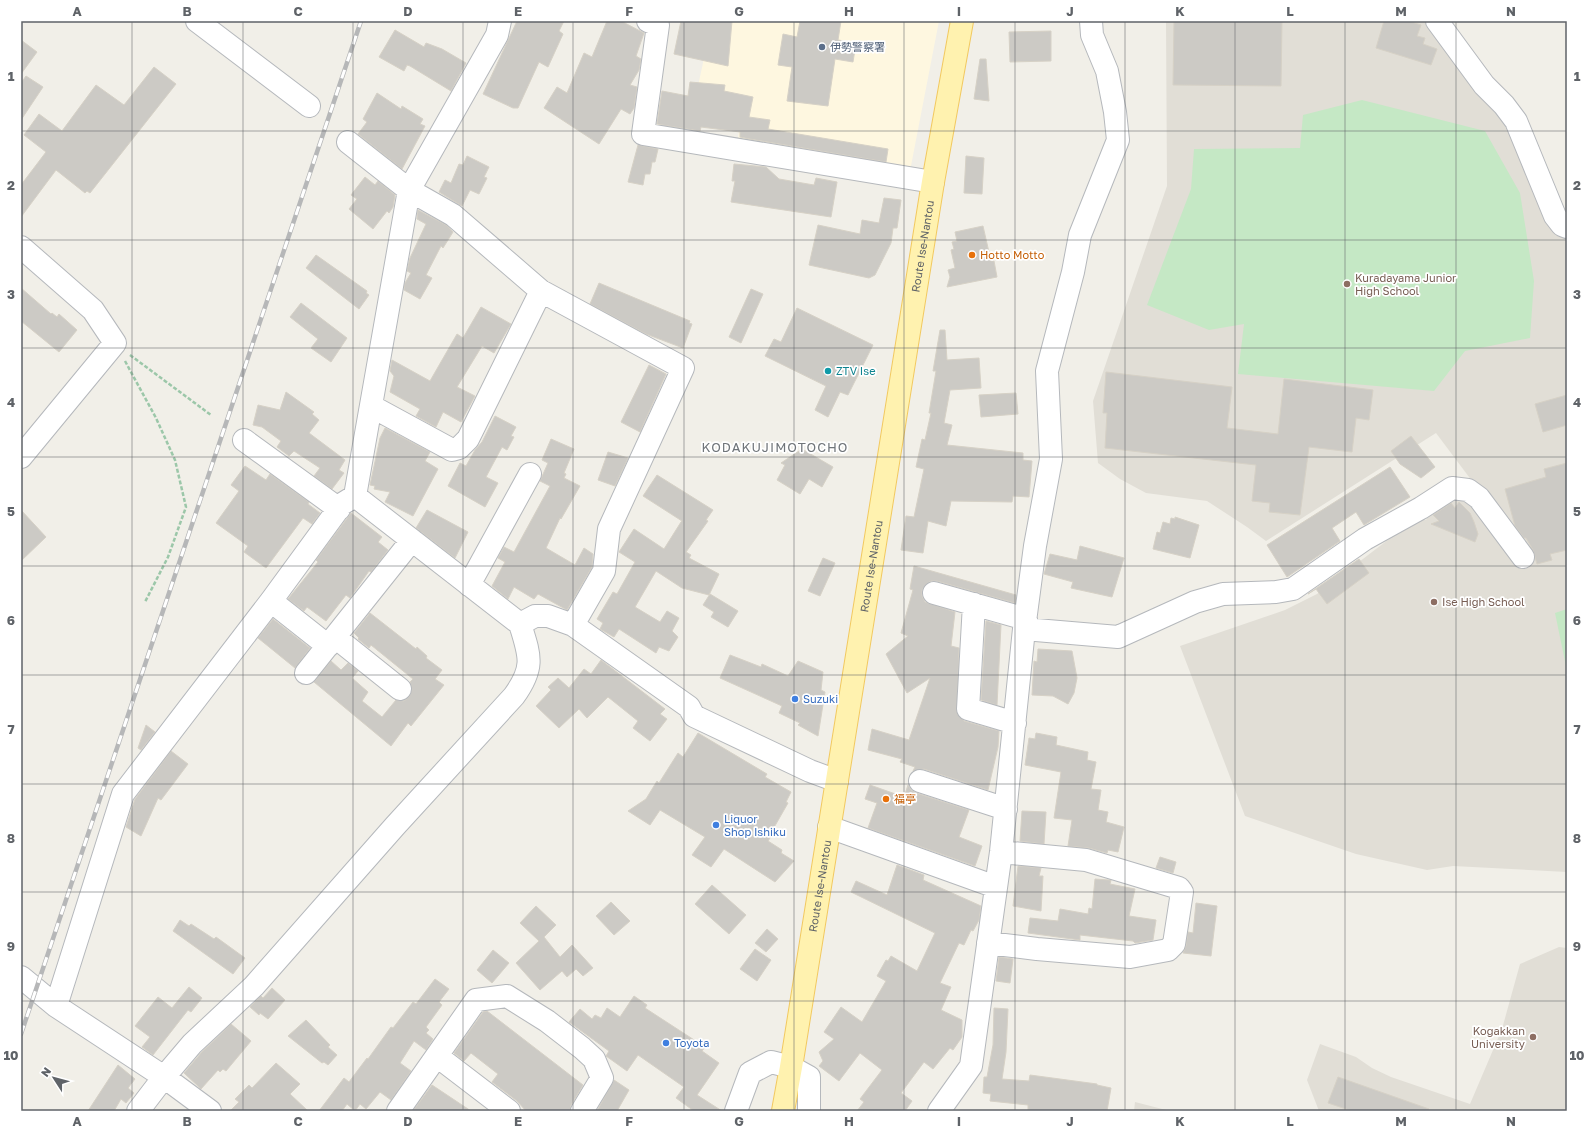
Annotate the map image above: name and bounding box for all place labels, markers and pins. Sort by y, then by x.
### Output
place label: 伊勢警察署 [830,40,885,53]
marker: 伊勢警察署 [817,42,827,52]
place label: Hotto Motto [980,248,1045,261]
marker: Hotto Motto [967,250,977,260]
place label: Kuradayama Junior High School [1355,271,1457,297]
marker: Kuradayama Junior High School [1342,279,1352,289]
place label: ZTV Ise [836,364,876,377]
marker: ZTV Ise [823,366,833,376]
place label: Ise High School [1442,595,1525,608]
marker: Ise High School [1429,597,1439,607]
place label: Suzuki [803,692,838,705]
marker: Suzuki [790,694,800,704]
place label: 福亭 [894,792,916,805]
marker: 福亭 [881,794,891,804]
place label: Liquor Shop Ishiku [724,812,786,838]
marker: Liquor Shop Ishiku [711,820,721,830]
place label: Kogakkan University [1471,1024,1525,1050]
marker: Kogakkan University [1528,1032,1538,1042]
place label: Toyota [674,1036,709,1049]
marker: Toyota [661,1038,671,1048]

